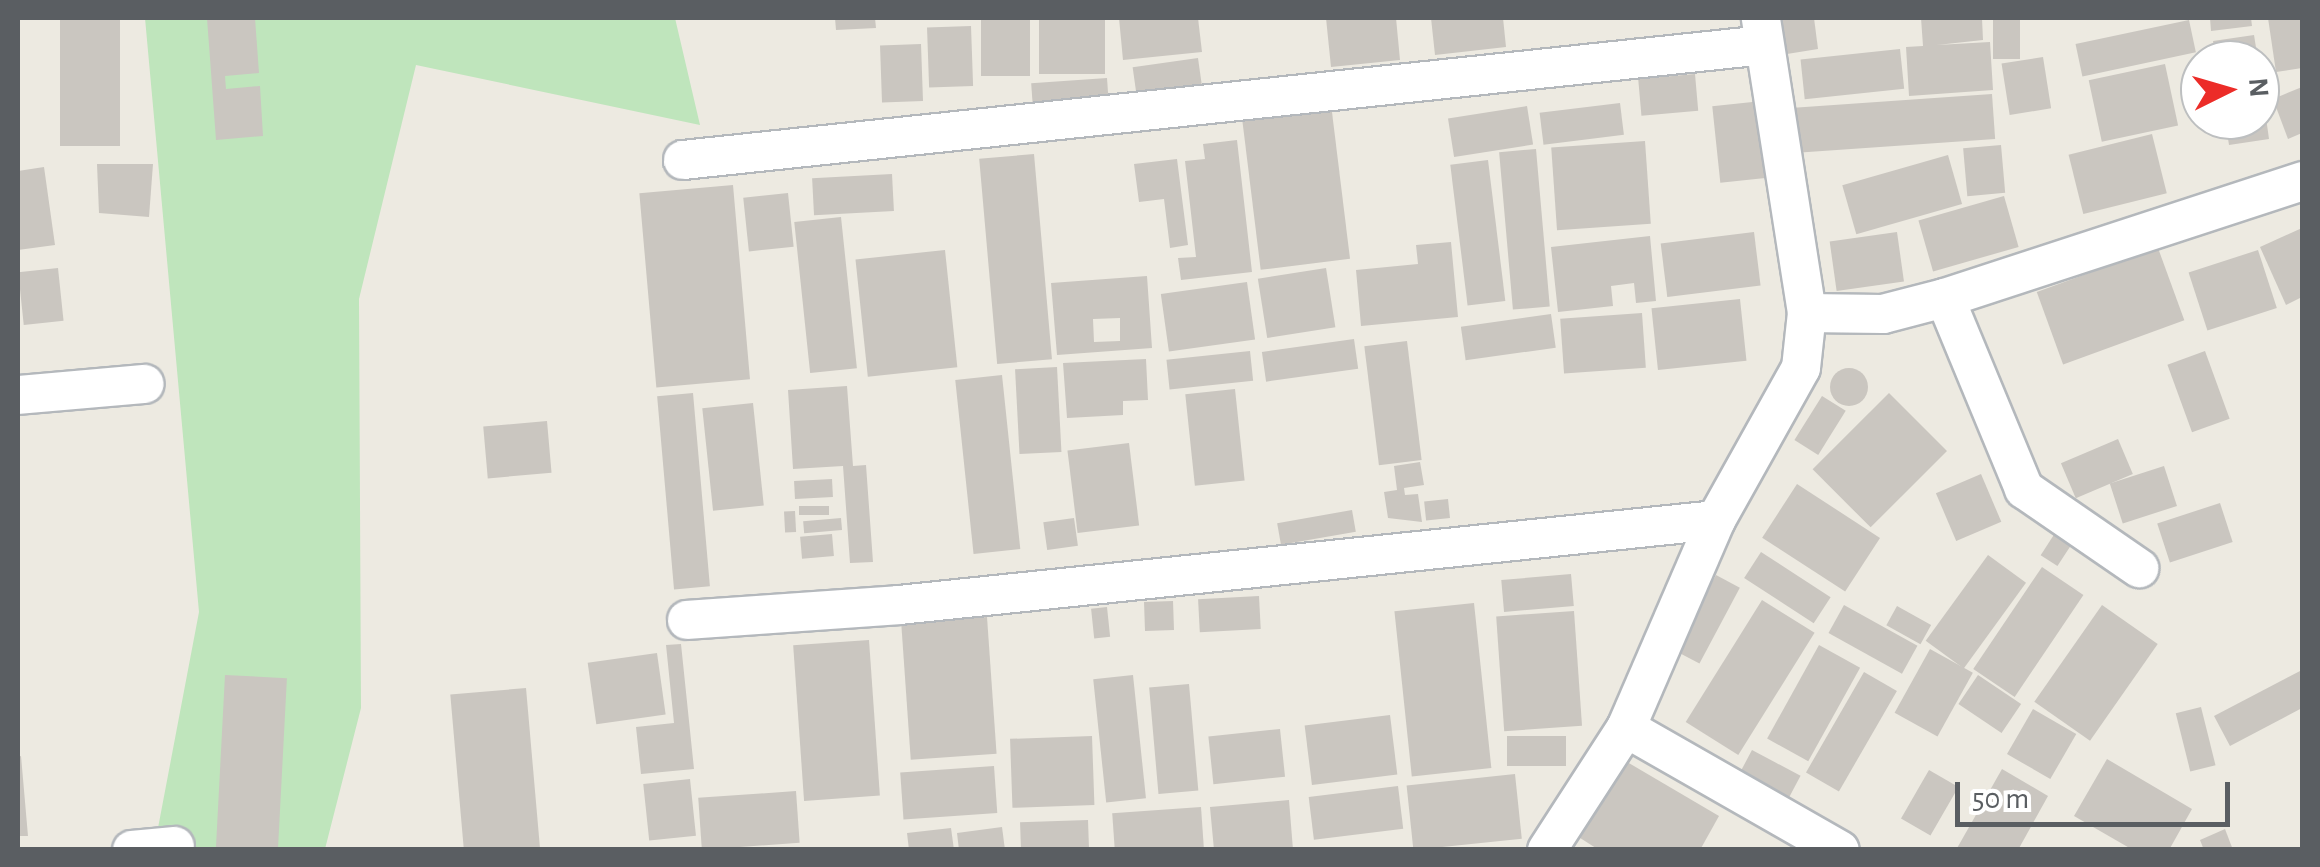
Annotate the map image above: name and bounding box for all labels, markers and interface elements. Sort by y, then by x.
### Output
north arrow [2180,40,2280,140]
text: N [2243,77,2273,98]
scale bar [1960,762,2235,824]
text: 50 m [1972,784,2029,814]

